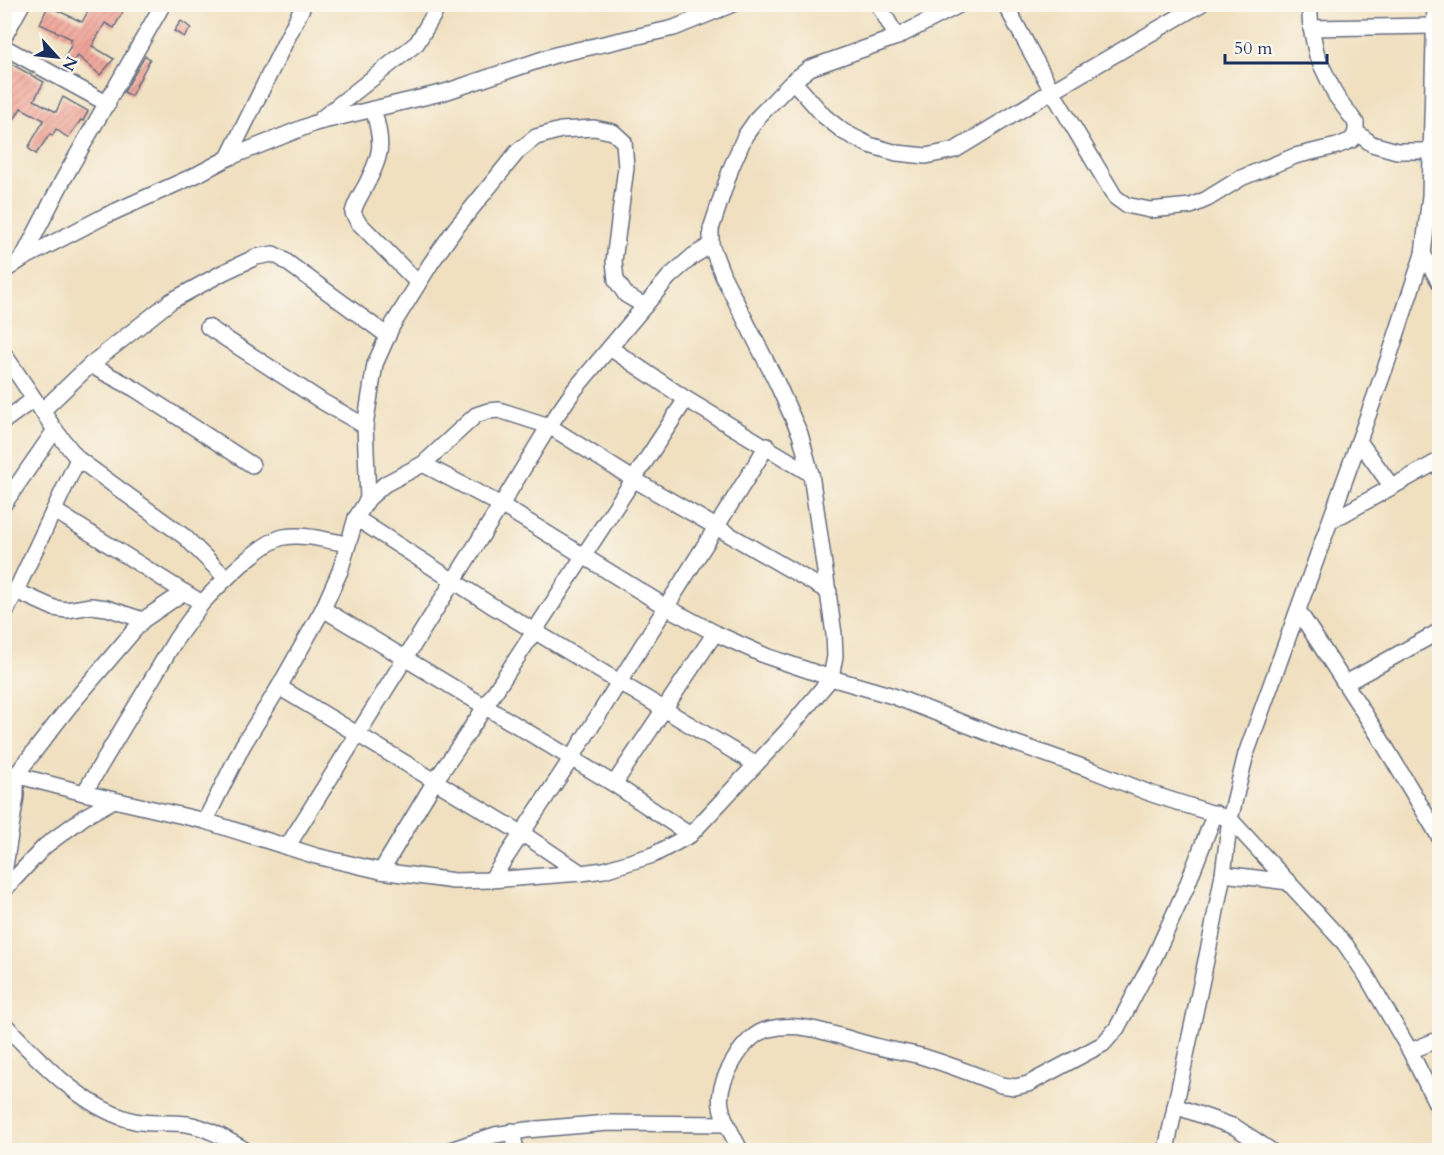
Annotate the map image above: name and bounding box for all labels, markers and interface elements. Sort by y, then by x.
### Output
north arrow [27,27,87,87]
scale bar [1225,27,1327,65]
text: 50 m [1234,36,1273,61]
text: N [56,52,82,75]

